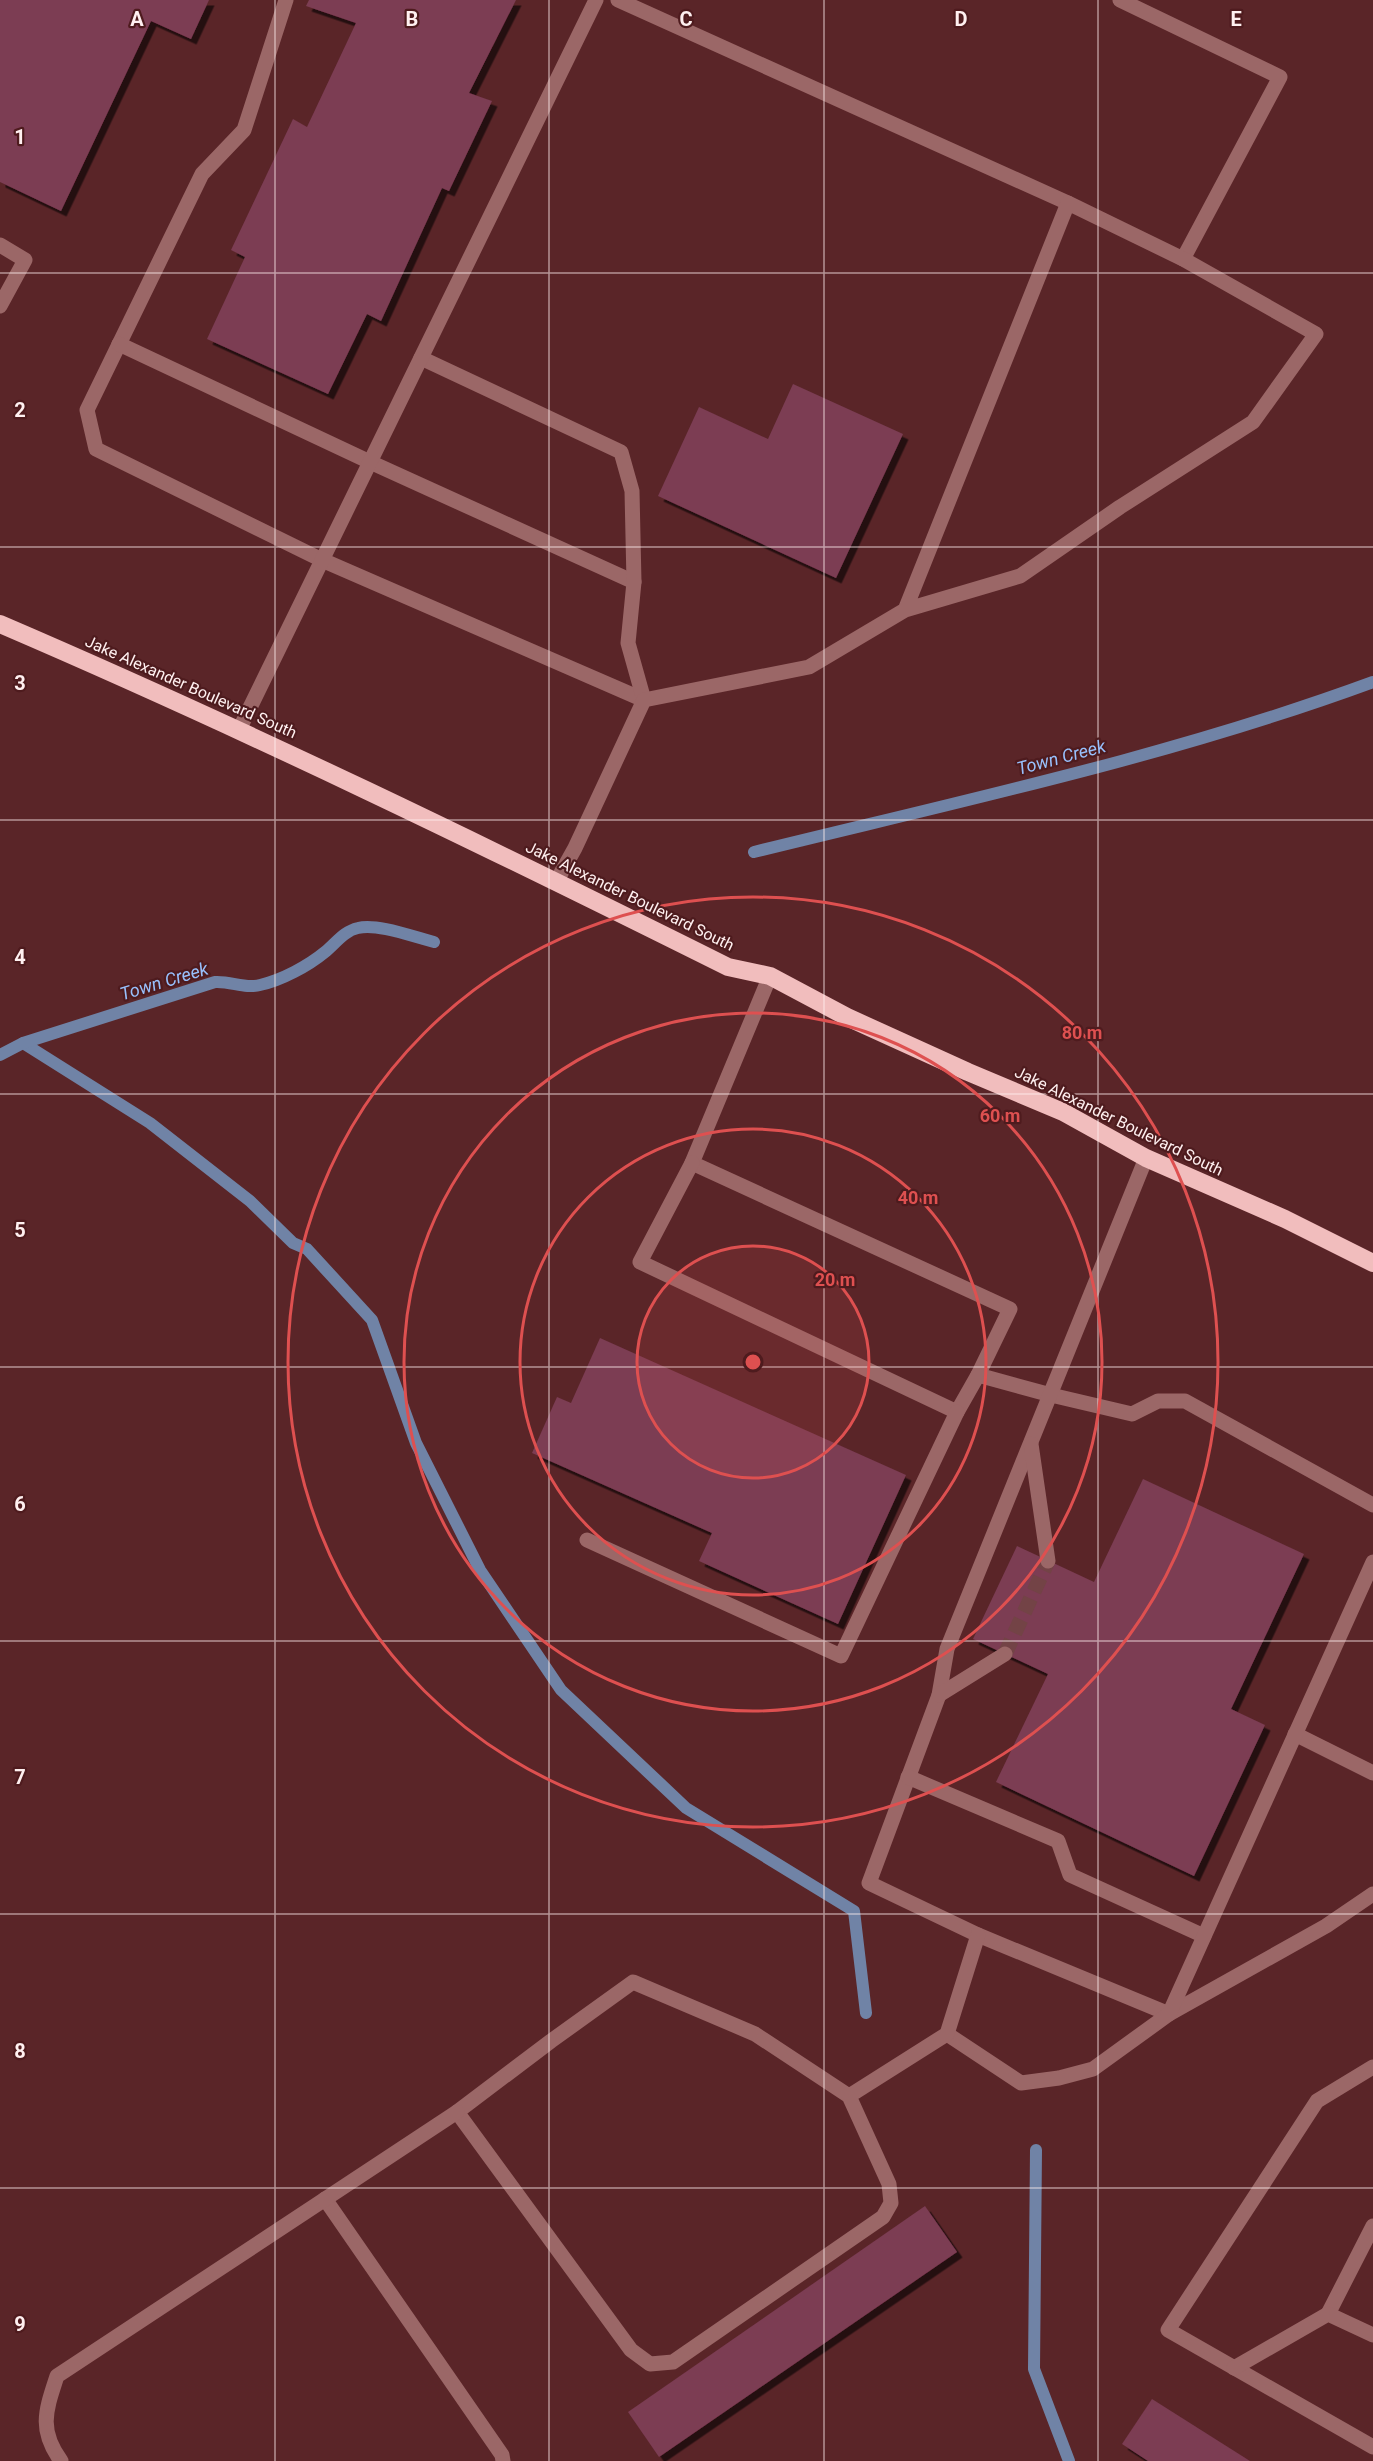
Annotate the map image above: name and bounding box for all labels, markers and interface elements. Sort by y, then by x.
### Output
text: A [130,7,144,31]
text: B [406,7,418,31]
text: C [679,7,693,31]
text: D [955,7,968,31]
text: E [1230,7,1242,31]
text: 1 [14,125,26,149]
text: 2 [14,398,26,422]
street label: Jake Alexander Boulevard South [82,632,300,742]
text: 3 [14,671,26,695]
water label: Town Creek [1014,735,1109,779]
street label: Jake Alexander Boulevard South [523,837,737,955]
text: 4 [14,945,26,969]
water label: Town Creek [117,957,212,1004]
text: 80 m [1062,1022,1102,1043]
street label: Jake Alexander Boulevard South [1012,1062,1226,1180]
text: 60 m [980,1105,1020,1126]
text: 40 m [898,1187,938,1208]
text: 5 [14,1218,26,1242]
text: 20 m [815,1269,855,1290]
centre of rings [743,1352,763,1372]
text: 6 [14,1492,26,1516]
text: 7 [14,1765,26,1789]
text: 8 [14,2039,26,2063]
text: 9 [14,2312,26,2336]

